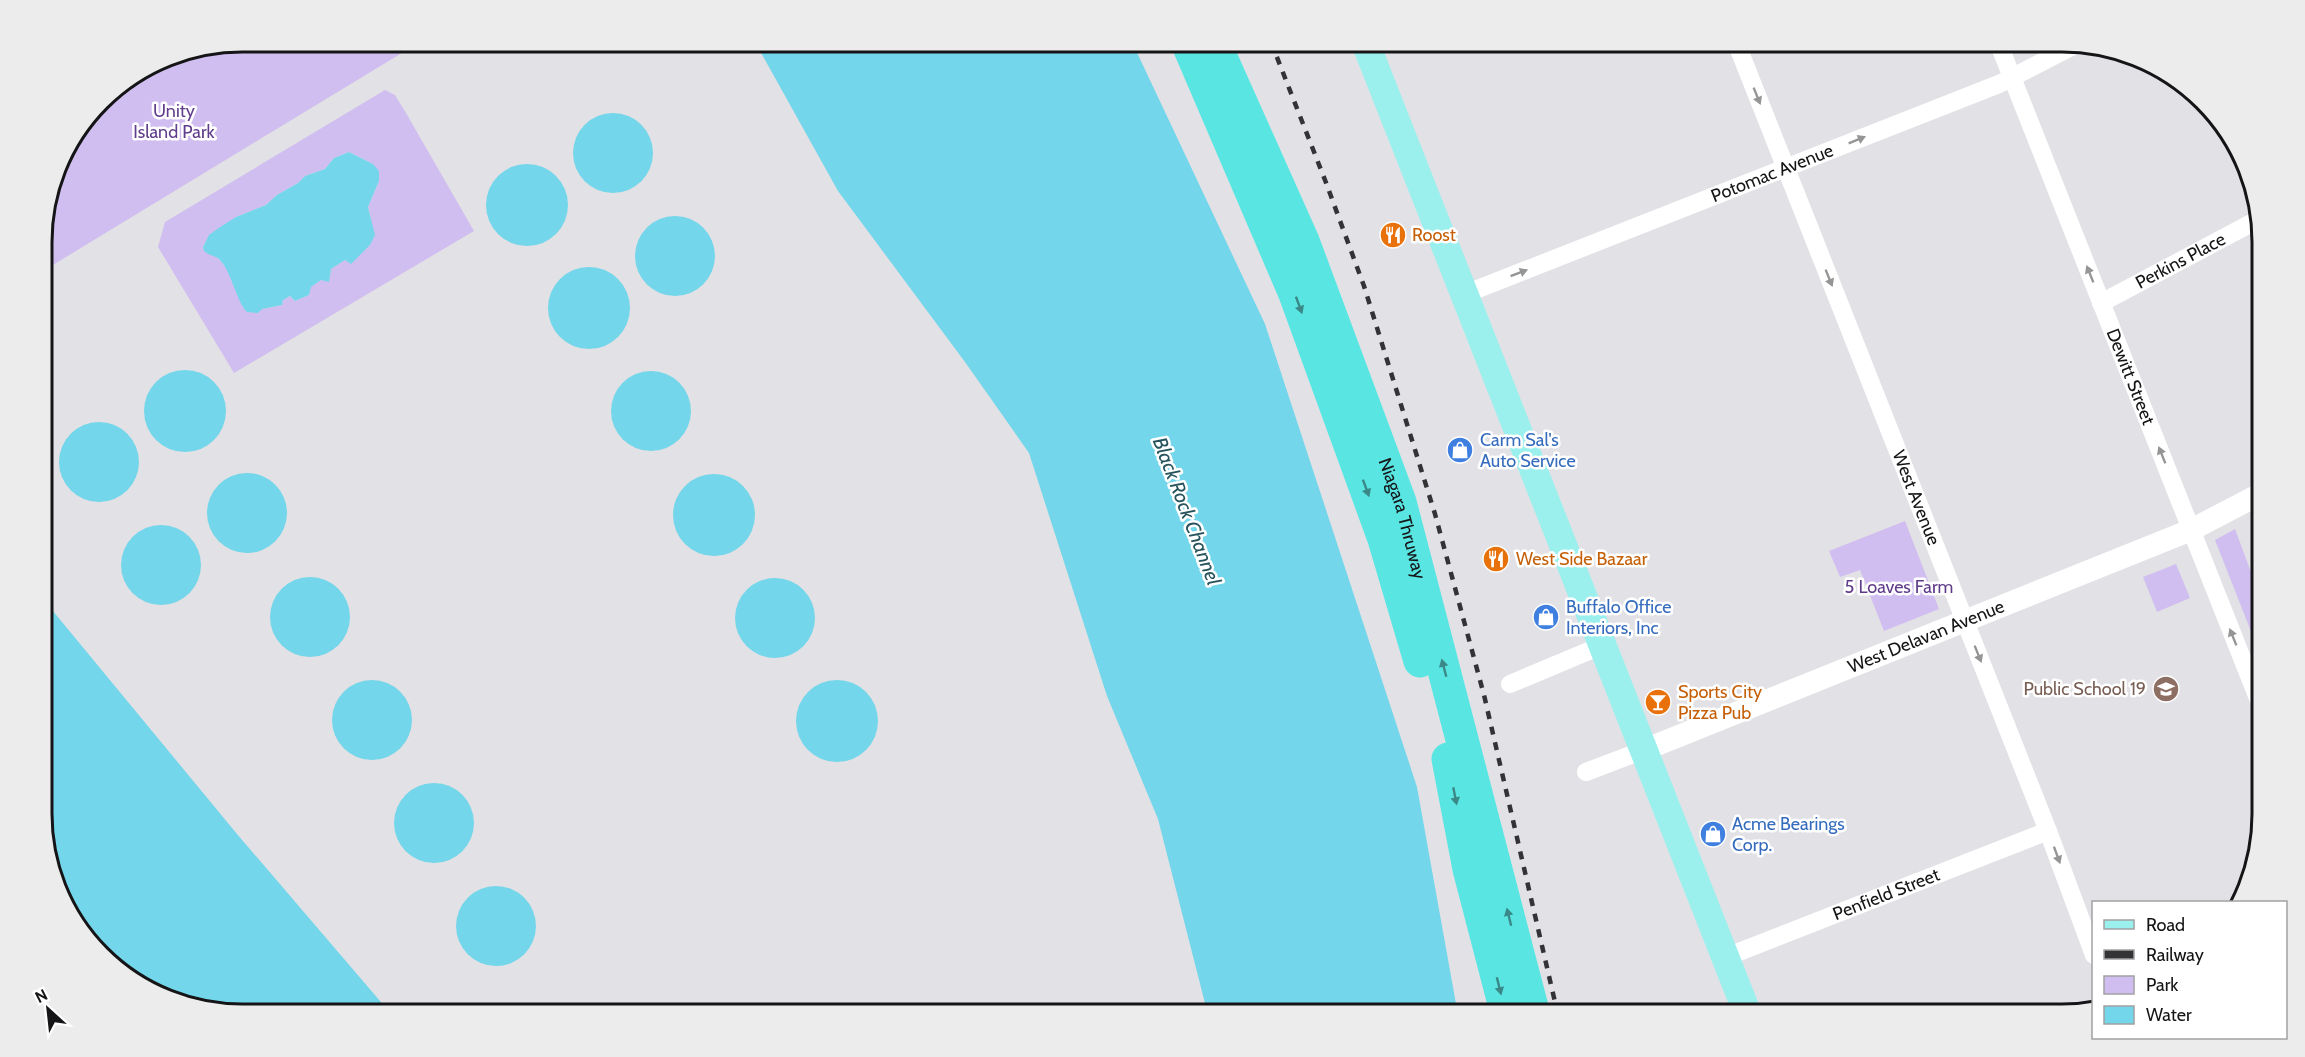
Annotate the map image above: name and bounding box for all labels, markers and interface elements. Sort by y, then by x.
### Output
one-way arrow [1752,88,1762,106]
park label: Unity Island Park [133,100,216,143]
one-way arrow [1848,135,1866,144]
street label: Potomac Avenue [1708,139,1836,207]
restaurant icon: Roost [1378,220,1408,250]
place label: Roost [1412,224,1456,246]
street label: Perkins Place [2132,228,2229,294]
one-way arrow [2084,265,2094,283]
one-way arrow [1511,268,1529,278]
one-way arrow [1824,269,1834,287]
one-way arrow [1295,296,1305,314]
street label: Dewitt Street [2102,325,2160,428]
place label: Carm Sal's Auto Service [1480,429,1576,472]
water label: Black Rock Channel [1148,434,1226,589]
shop icon: Carm Sal's Auto Service [1445,435,1475,465]
one-way arrow [2156,446,2166,464]
street label: West Avenue [1888,447,1945,548]
street label: Niagara Thruway [1374,455,1431,582]
one-way arrow [1361,479,1371,497]
restaurant icon: West Side Bazaar [1481,544,1511,574]
place label: West Side Bazaar [1516,548,1648,570]
park label: 5 Loaves Farm [1845,576,1953,598]
street label: West Delavan Avenue [1845,595,2007,678]
place label: Buffalo Office Interiors, Inc [1566,596,1671,639]
shop icon: Buffalo Office Interiors, Inc [1531,602,1561,632]
one-way arrow [2228,627,2238,645]
one-way arrow [1974,645,1983,663]
one-way arrow [1439,659,1448,677]
school or university icon: Public School 19 [2151,674,2181,704]
place label: Public School 19 [2023,678,2146,700]
place label: Sports City Pizza Pub [1678,681,1762,724]
bar icon: Sports City Pizza Pub [1643,687,1673,717]
one-way arrow [1451,787,1460,806]
place label: Acme Bearings Corp. [1732,813,1845,856]
shop icon: Acme Bearings Corp. [1698,819,1728,849]
one-way arrow [2053,846,2062,864]
street label: Penfield Street [1830,864,1943,925]
legend [2092,901,2287,1039]
one-way arrow [1504,908,1514,927]
text: Road [2146,914,2185,936]
text: Railway [2146,944,2204,966]
text: Park [2146,974,2179,996]
one-way arrow [1495,977,1505,995]
north arrow [18,979,78,1039]
text: N [32,985,51,1007]
text: Water [2146,1004,2192,1026]

